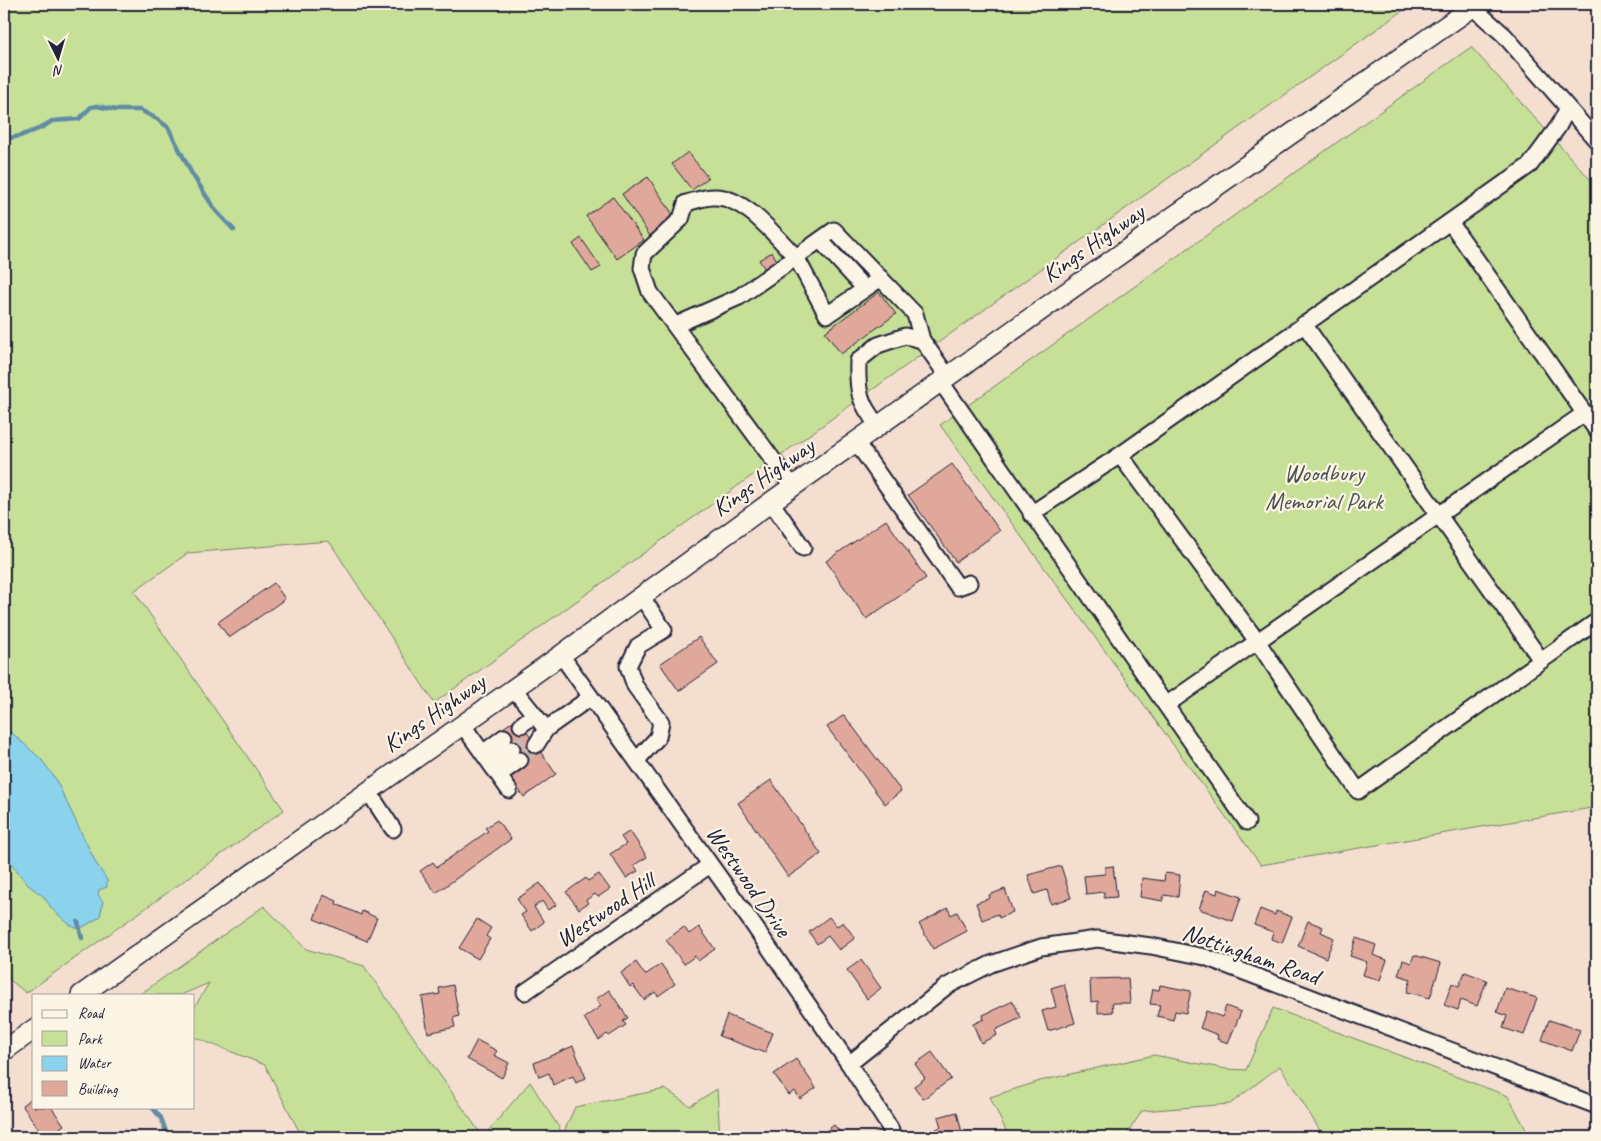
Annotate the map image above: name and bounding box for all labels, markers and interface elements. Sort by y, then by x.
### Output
north arrow [32,32,82,82]
text: N [52,62,64,80]
street label: Kings Highway [1036,196,1151,289]
street label: Kings Highway [706,430,821,523]
park label: Woodbury Memorial Park [1265,458,1385,516]
street label: Kings Highway [377,666,492,759]
street label: Westwood Drive [700,820,799,944]
street label: Westwood Hill [550,864,663,954]
street label: Nottingham Road [1179,917,1327,993]
legend [32,994,195,1108]
text: Road [78,1004,105,1023]
text: Park [78,1030,103,1049]
text: Water [78,1054,112,1073]
text: Building [78,1080,118,1099]

